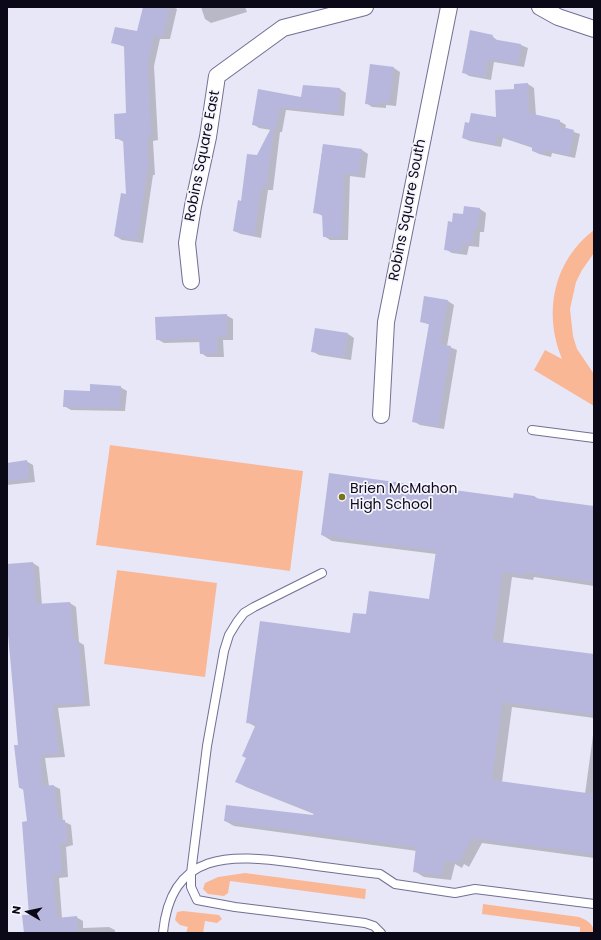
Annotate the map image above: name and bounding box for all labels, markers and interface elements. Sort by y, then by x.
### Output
street label: Robins Square East [182,89,224,223]
street label: Robins Square South [386,138,430,282]
place label: Brien McMahon High School [350,481,458,514]
marker: Brien McMahon High School [337,492,347,502]
north arrow [8,892,48,932]
text: N [8,905,25,915]

